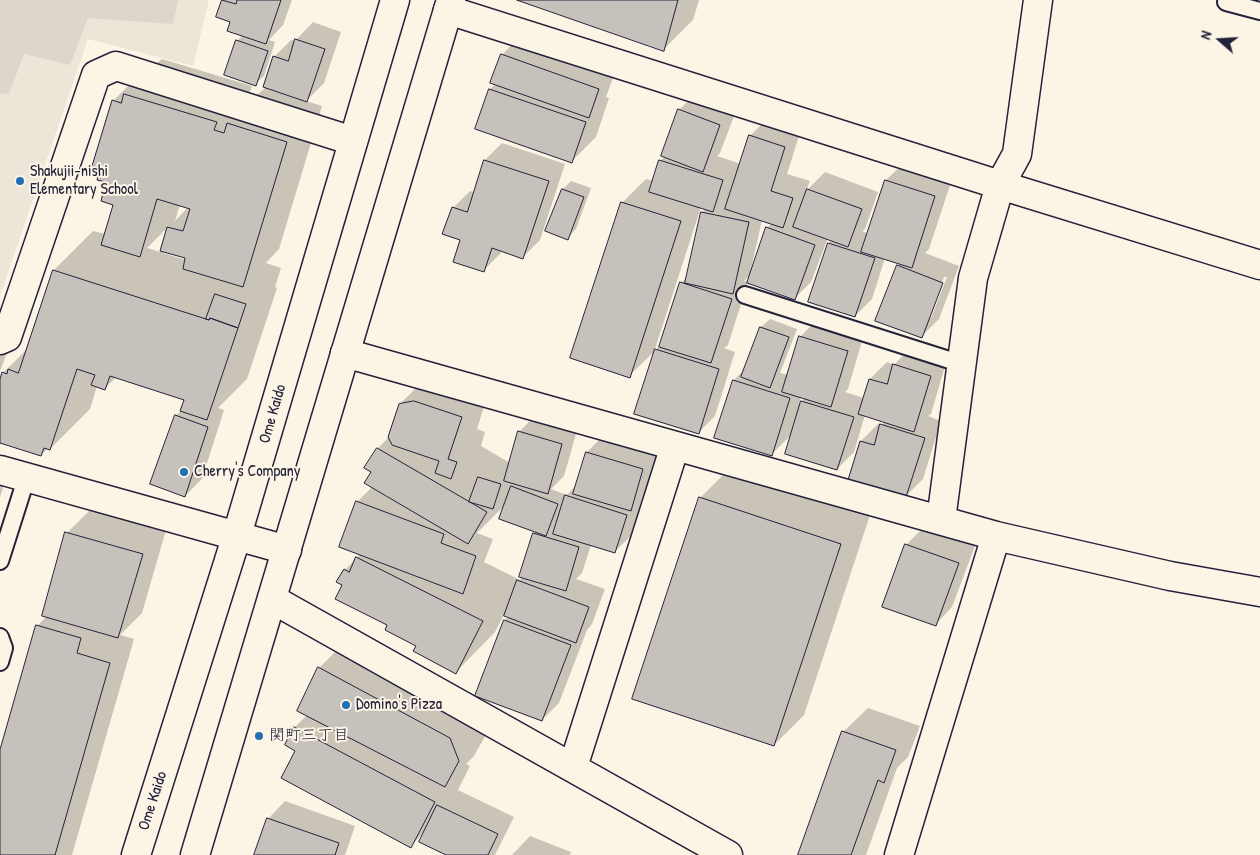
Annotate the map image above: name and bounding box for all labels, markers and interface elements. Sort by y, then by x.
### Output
north arrow [1195,15,1245,65]
text: N [1195,28,1216,42]
place label: Shakujii-nishi Elementary School [30,162,138,200]
marker: Shakujii-nishi Elementary School [14,175,26,187]
street label: Ome Kaido [255,382,291,446]
place label: Cherry's Company [194,462,301,482]
marker: Cherry's Company [178,466,190,478]
place label: Domino's Pizza [356,695,442,715]
marker: Domino's Pizza [340,699,352,711]
place label: 関町三丁目 [269,726,349,746]
marker: 関町三丁目 [253,730,265,742]
street label: Ome Kaido [134,769,172,833]

